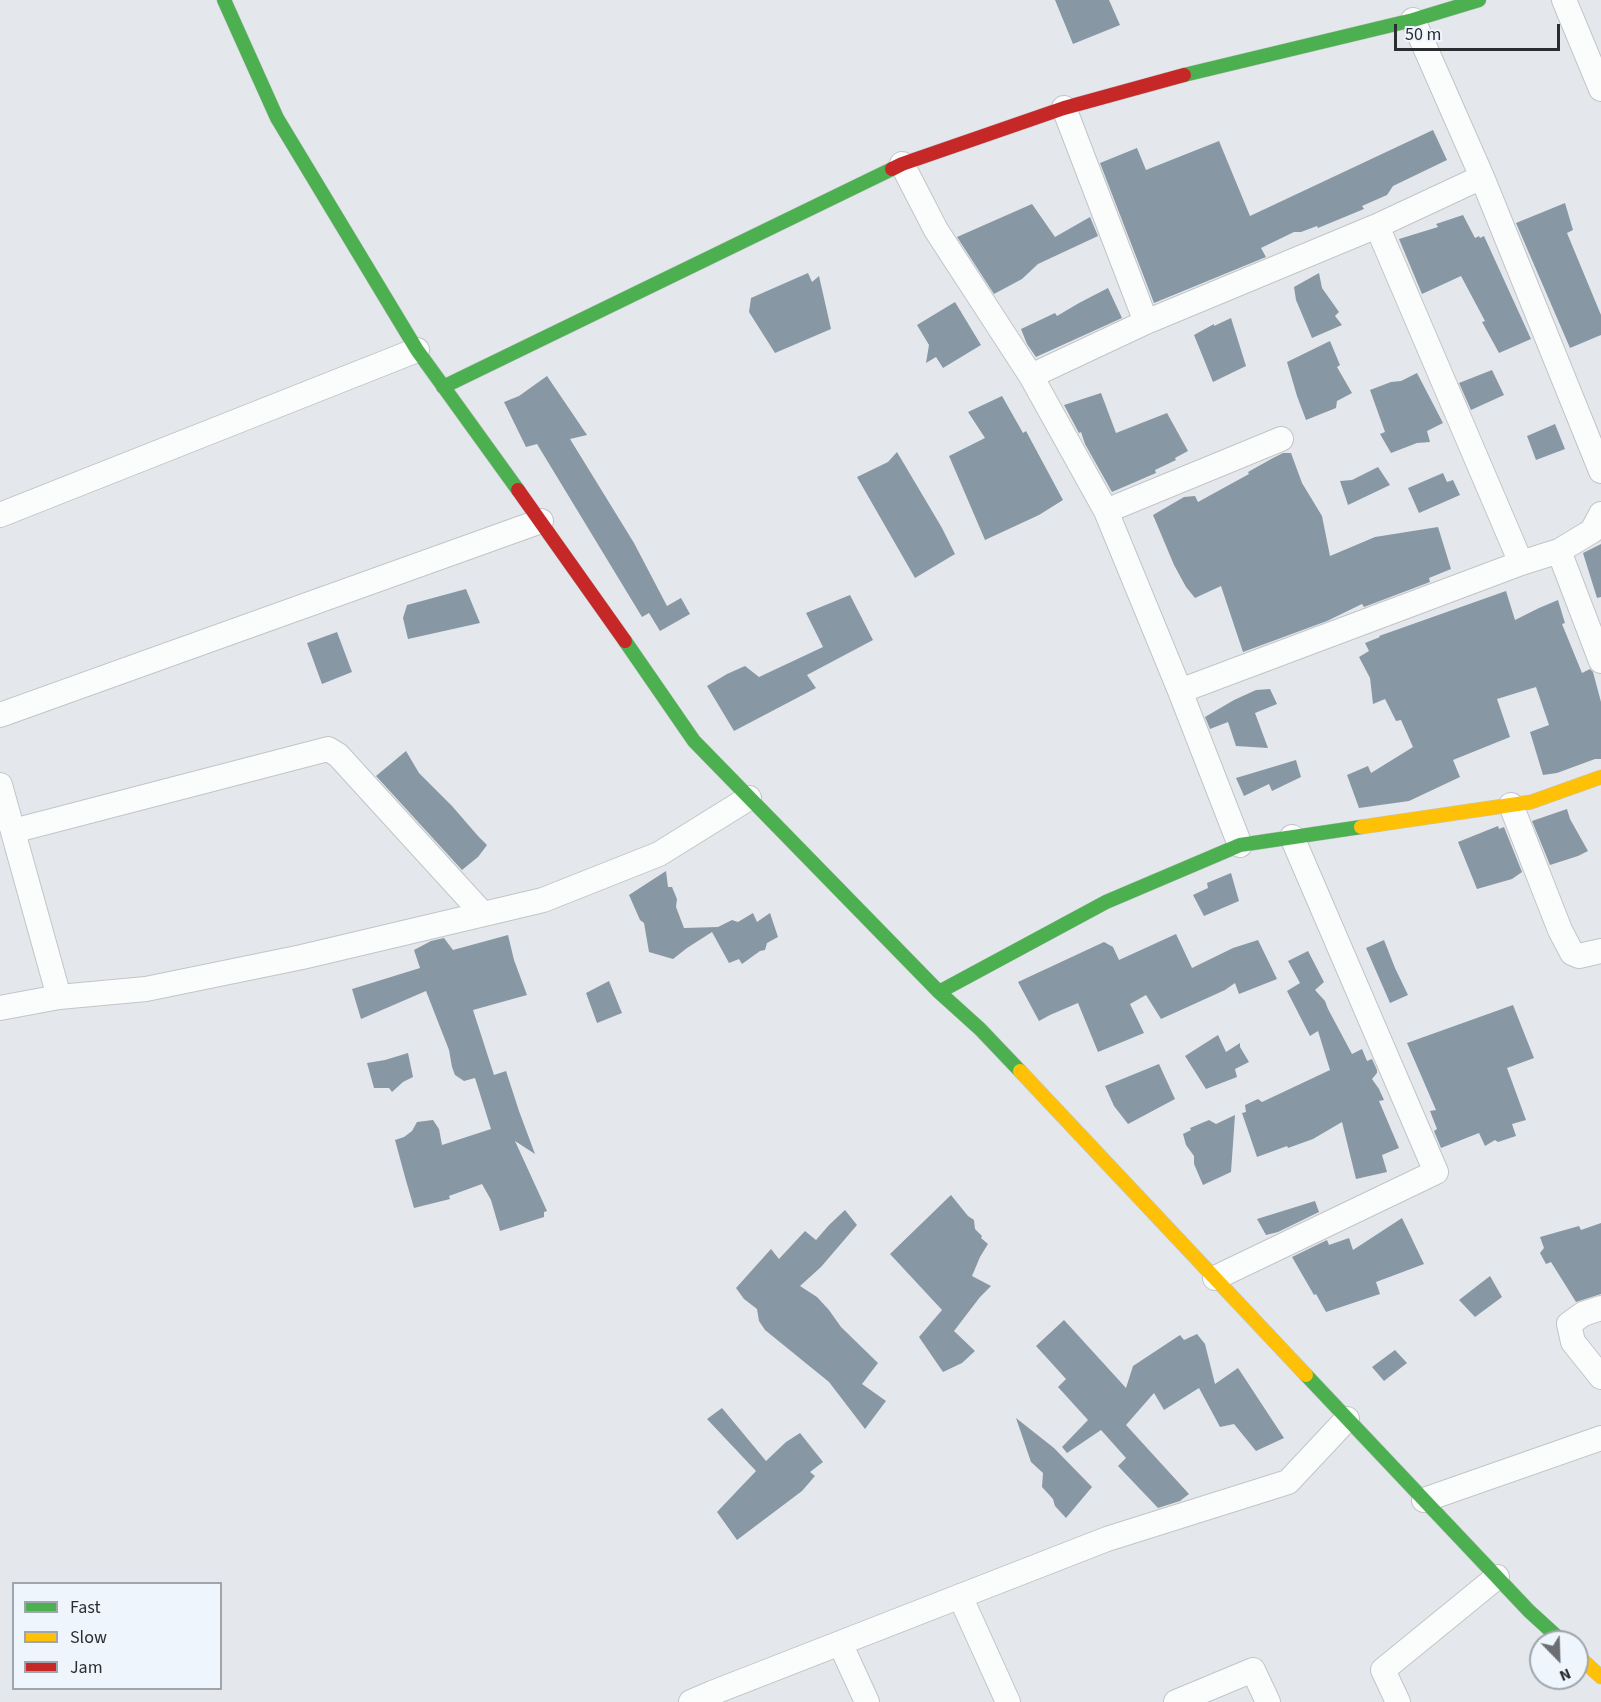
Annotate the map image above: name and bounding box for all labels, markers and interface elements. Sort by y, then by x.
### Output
scale bar [1397,12,1564,50]
text: 50 m [1405,22,1441,47]
legend [12,1582,222,1690]
text: Fast [70,1595,101,1620]
text: Slow [70,1625,107,1650]
north arrow [1529,1630,1589,1690]
text: Jam [70,1655,103,1680]
text: N [1556,1663,1574,1687]

